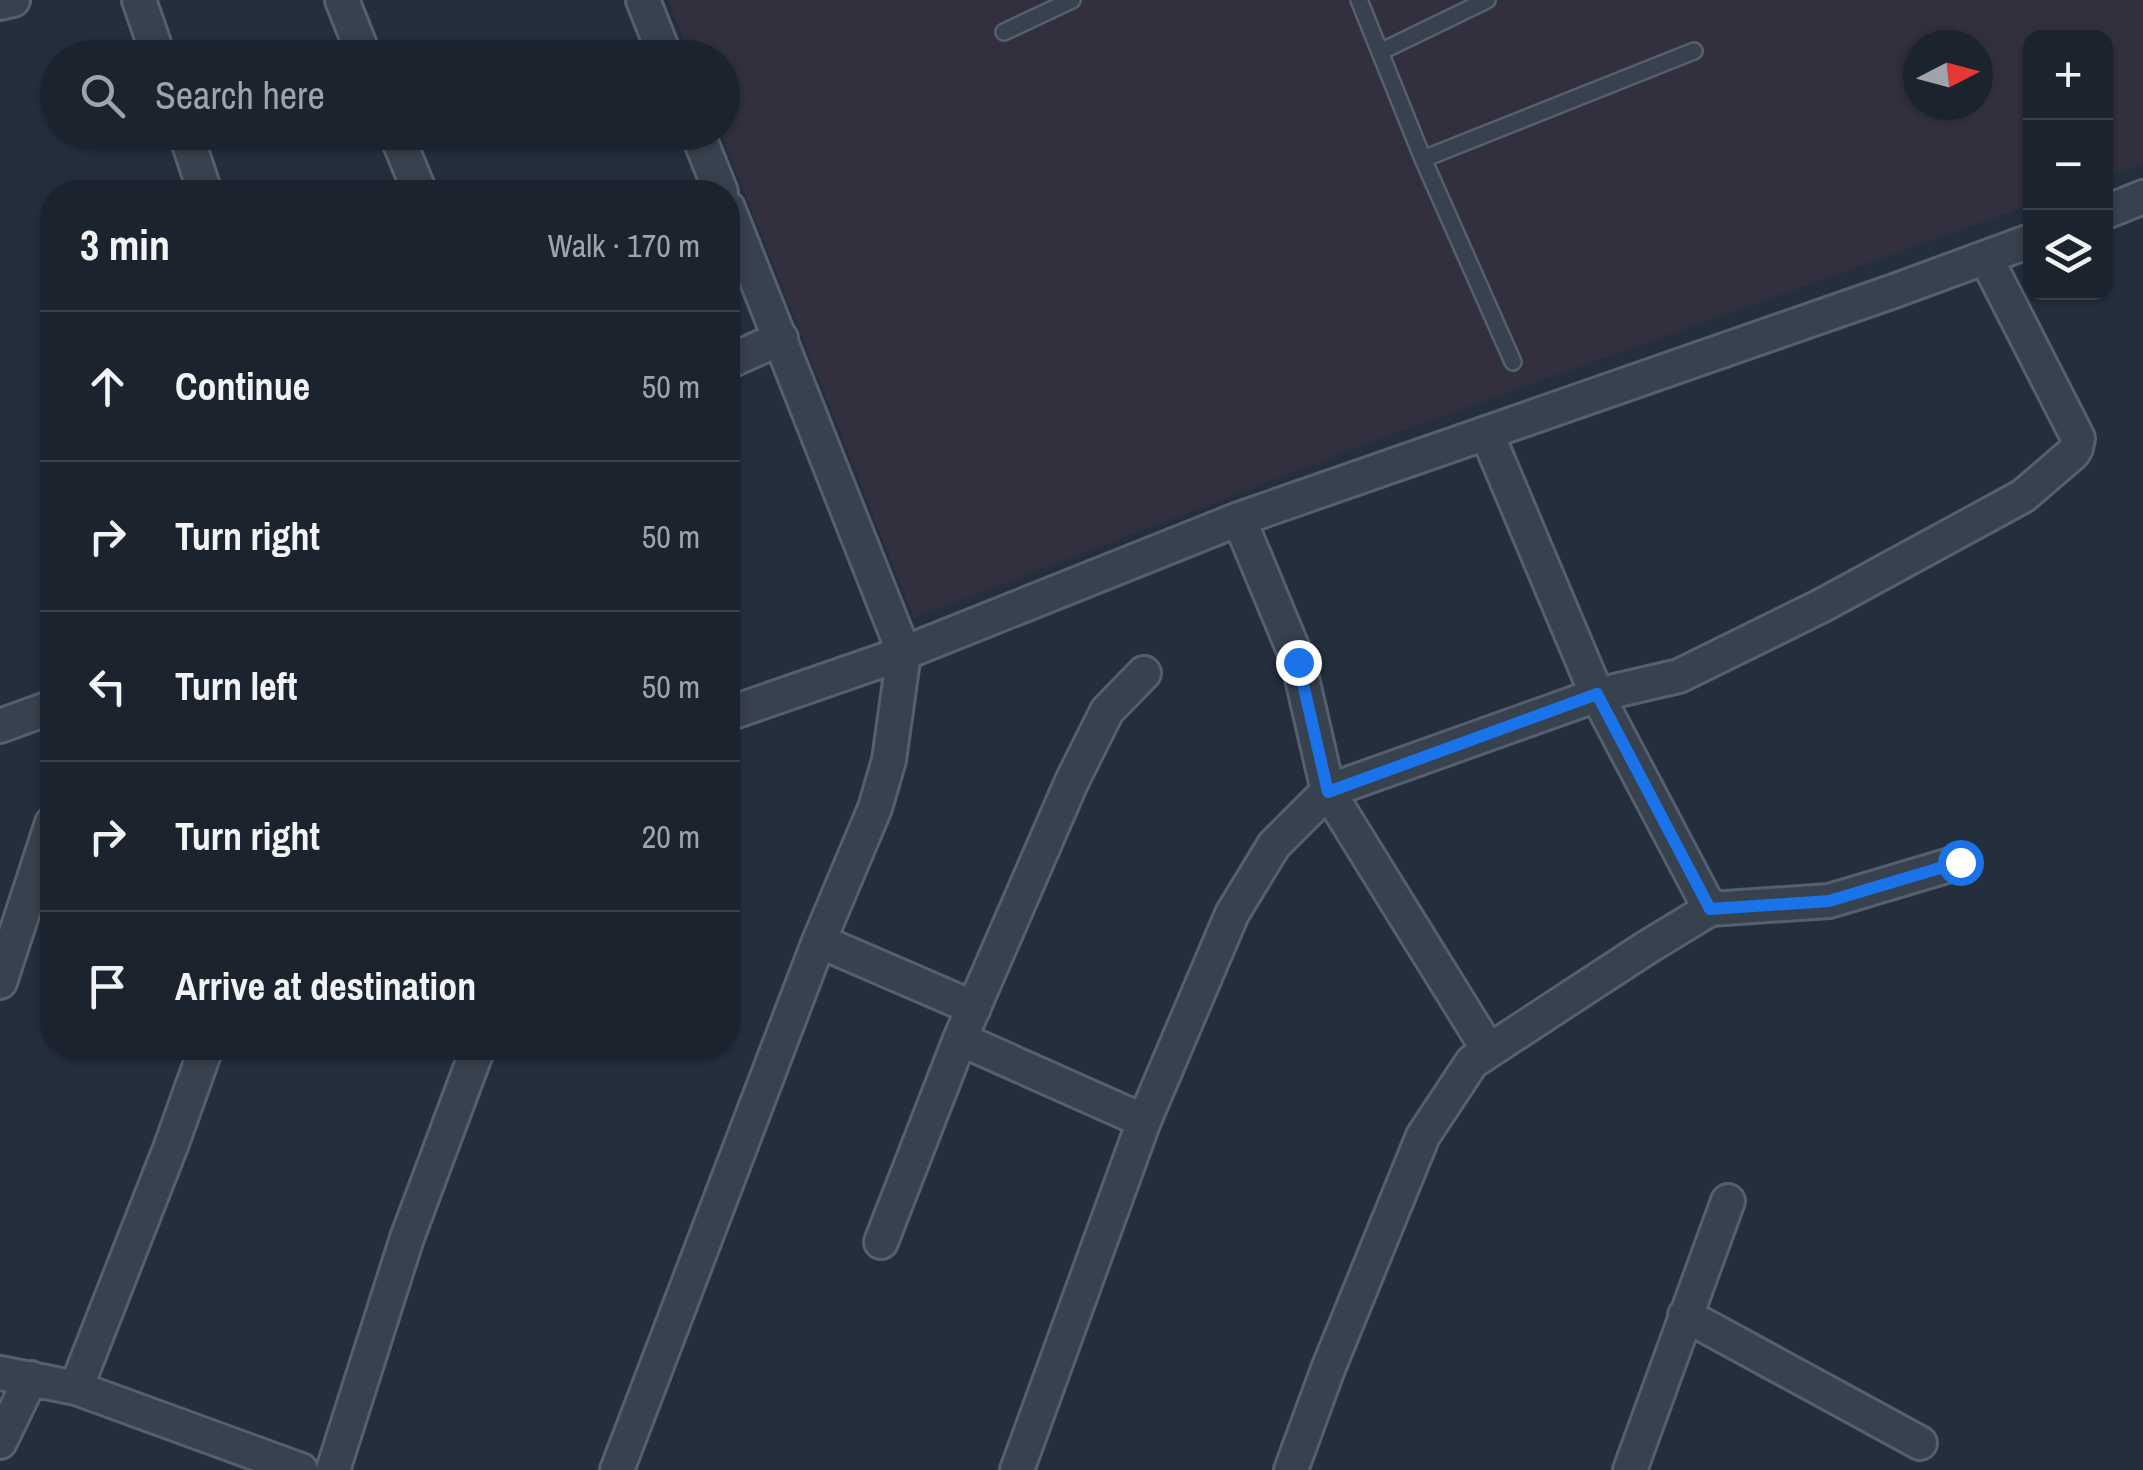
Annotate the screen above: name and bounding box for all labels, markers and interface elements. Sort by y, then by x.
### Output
north arrow [1903,30,1993,120]
map controls [2023,30,2113,300]
button: + [2023,30,2113,120]
search box [40,40,740,150]
icon: search [75,68,130,123]
text: Search here [155,70,325,121]
button: − [2023,120,2113,210]
button: layers [2023,210,2113,300]
text: 3 min [80,217,170,273]
text: Walk · 170 m [548,224,700,267]
icon: ahead [80,359,135,414]
text: Continue [175,361,310,412]
text: 50 m [642,365,700,408]
icon: right [80,509,135,564]
text: Turn right [175,511,320,562]
text: 50 m [642,515,700,558]
route end [1276,640,1322,686]
icon: left [80,659,135,714]
text: Turn left [175,661,297,712]
text: 50 m [642,665,700,708]
icon: right [80,809,135,864]
text: Turn right [175,811,320,862]
text: 20 m [642,815,700,858]
route start [1938,840,1984,886]
icon: arrive [80,959,135,1014]
text: Arrive at destination [175,961,476,1012]

